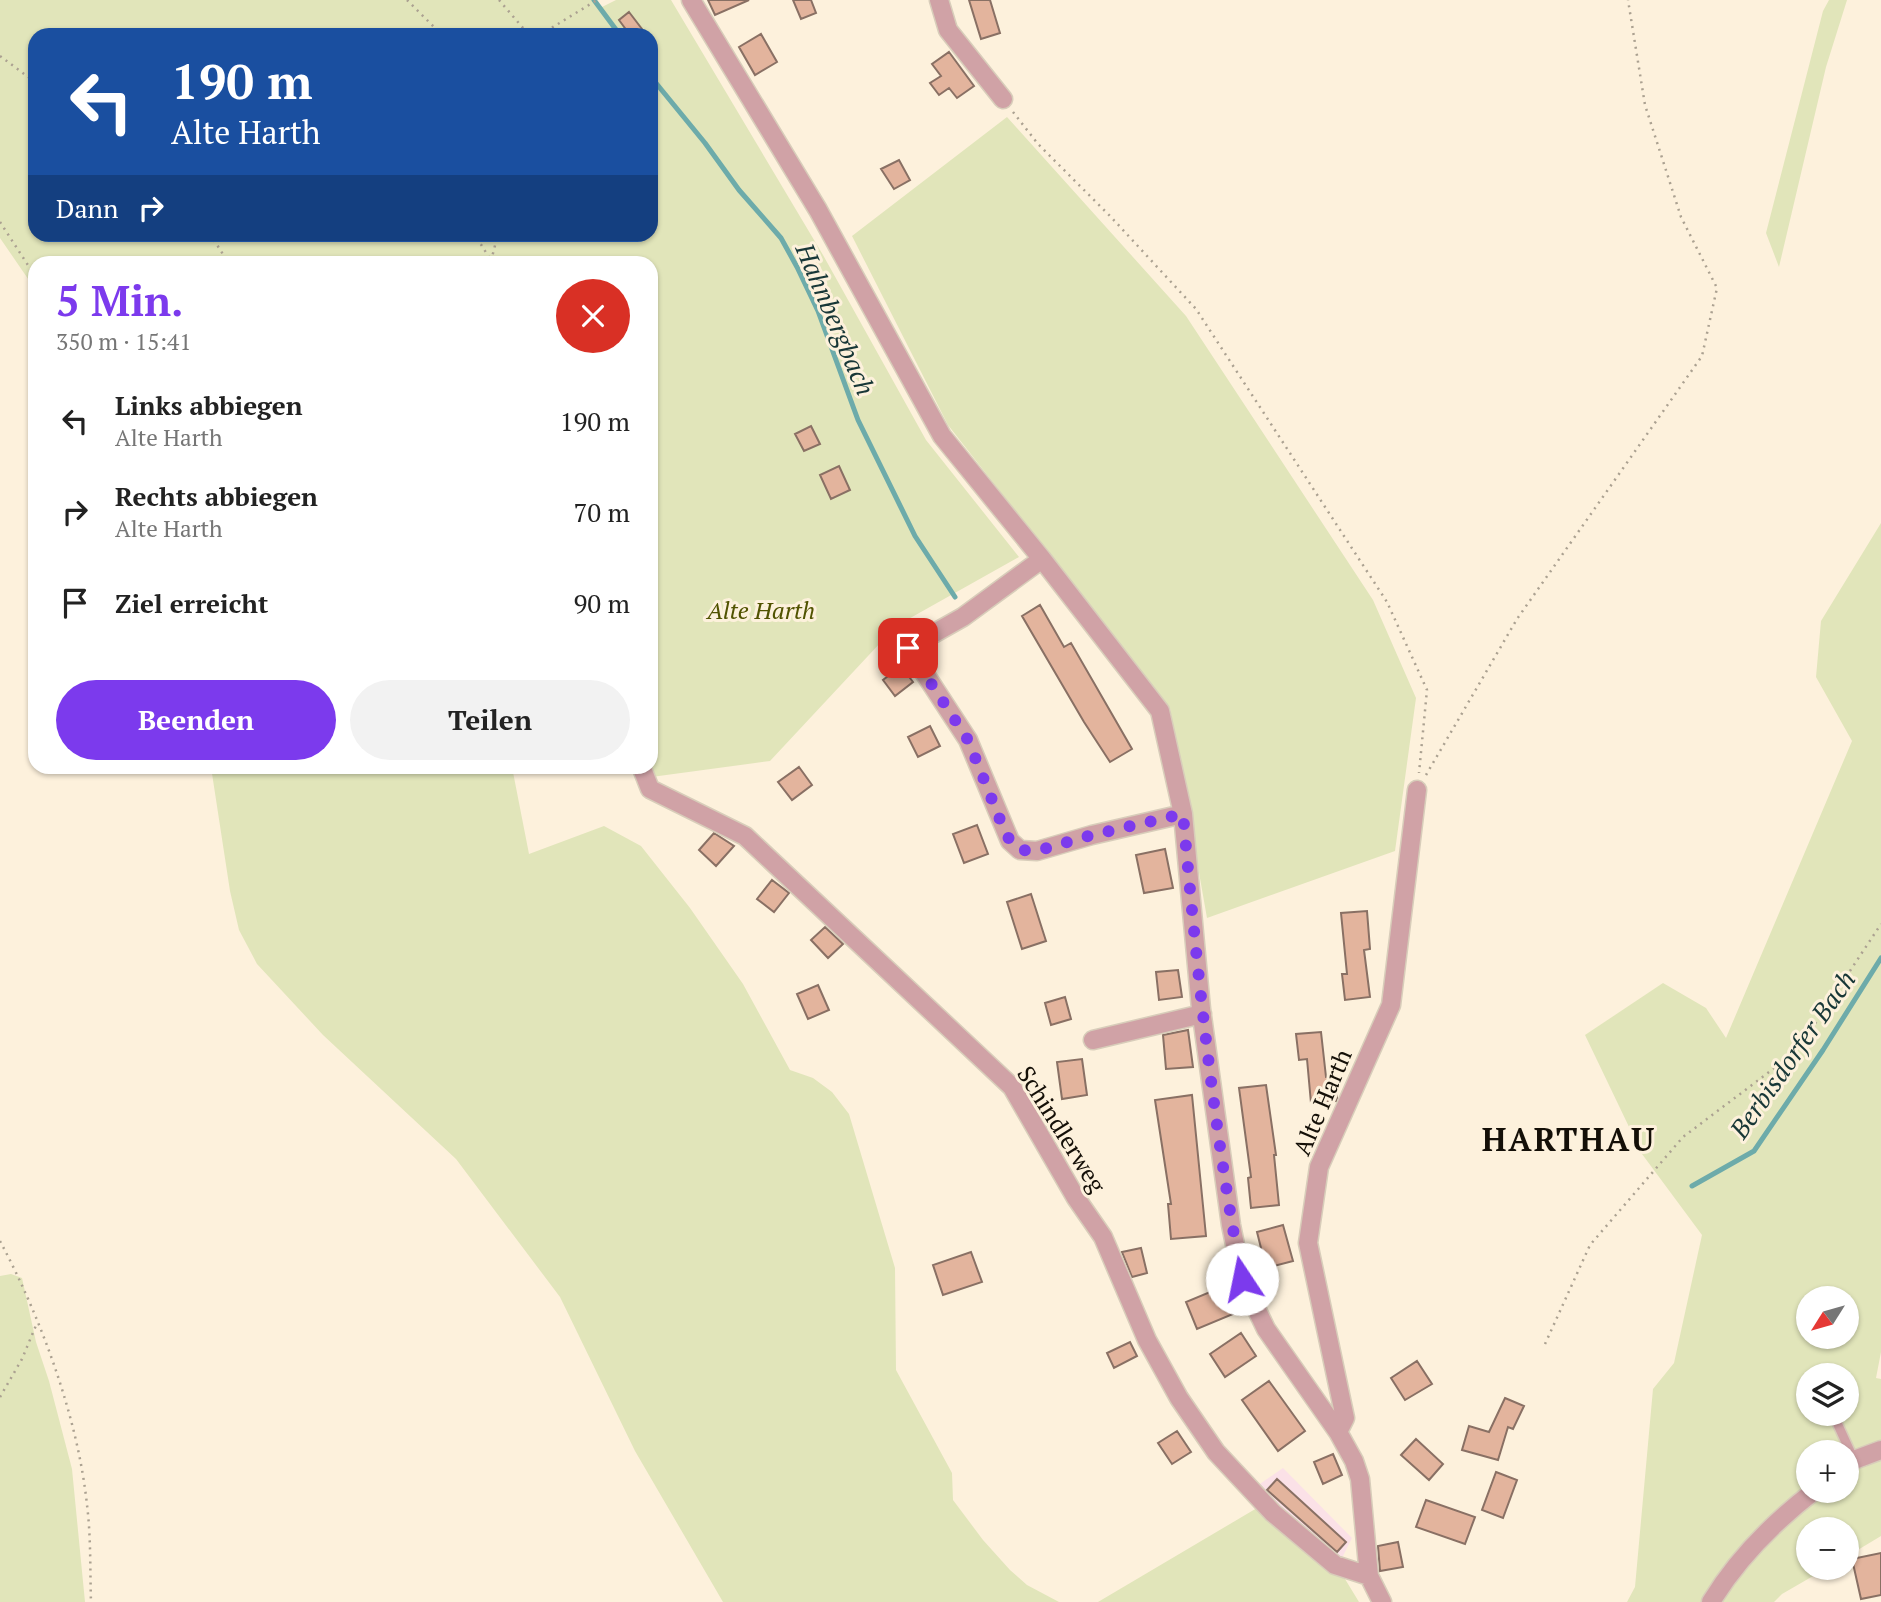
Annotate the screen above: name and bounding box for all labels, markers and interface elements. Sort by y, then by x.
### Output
text: 190 m [171,48,313,113]
icon: left [56,56,147,147]
text: Alte Harth [171,111,321,153]
icon: right [132,189,170,227]
text: Dann [56,191,118,225]
water label: Hahnbergbach [788,237,883,400]
text: 5 Min. [56,272,184,328]
button: close [556,279,630,353]
text: 350 m · 15:41 [56,326,191,357]
text: Links abbiegen [115,388,303,422]
icon: left [56,402,94,440]
text: 190 m [560,404,630,438]
text: Alte Harth [115,422,223,453]
text: Rechts abbiegen [115,479,318,513]
icon: right [56,493,94,531]
text: 70 m [574,495,630,529]
text: Alte Harth [115,513,223,544]
icon: arrive [56,584,94,622]
text: Ziel erreicht [115,586,268,620]
text: 90 m [574,586,630,620]
park label: Alte Harth [705,594,815,626]
pin [878,618,938,678]
icon: arrive [889,629,927,667]
button: Beenden [56,680,336,760]
button: Teilen [350,680,630,760]
water label: Berbisdorfer Bach [1721,963,1862,1145]
street label: Alte Harth [1285,1044,1359,1160]
street label: Schindlerweg [1010,1060,1114,1199]
district label: HARTHAU [1482,1118,1656,1160]
position arrow [1205,1242,1279,1316]
north arrow [1796,1286,1858,1349]
map controls [1796,1286,1859,1580]
button: layers [1796,1363,1859,1426]
button: + [1796,1440,1859,1503]
button: − [1796,1517,1859,1580]

